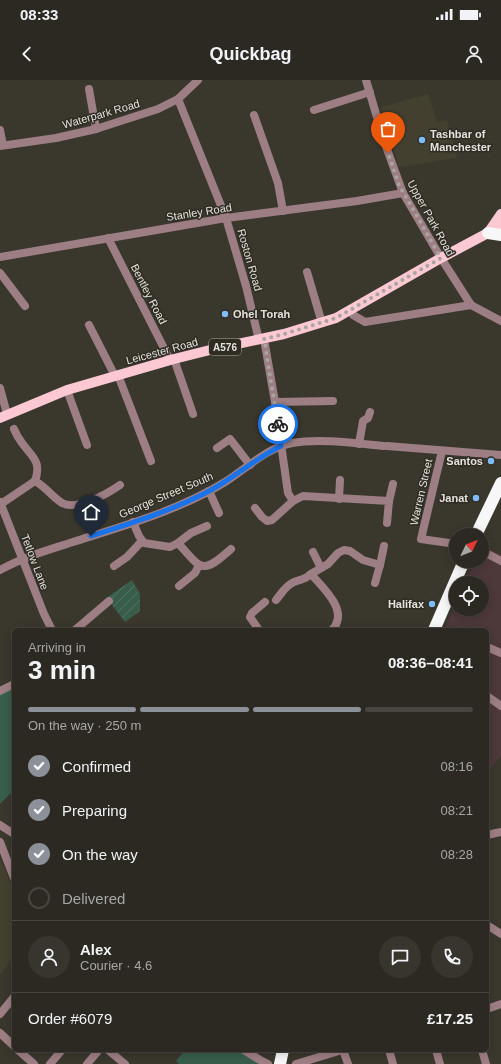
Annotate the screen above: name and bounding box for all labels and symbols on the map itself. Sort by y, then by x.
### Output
street label: Waterpark Road [61,97,141,131]
pin [371,112,405,153]
place label: Tashbar of Manchester [430,128,492,153]
marker: Tashbar of Manchester [417,135,427,145]
street label: Upper Park Road [405,178,457,258]
street label: Stanley Road [165,201,233,223]
street label: Roston Road [235,227,265,293]
street label: Bentley Road [129,262,169,326]
place label: Ohel Torah [233,308,291,320]
marker: Ohel Torah [220,309,230,319]
street label: Leicester Road [125,336,199,366]
road number: A576 [209,339,241,355]
courier [258,404,298,444]
place label: Santos [446,455,483,467]
marker: Santos [486,456,496,466]
street label: Warren Street [407,457,435,527]
street label: George Street South [117,470,215,520]
place label: Janat [439,492,468,504]
marker: Janat [471,493,481,503]
pin [74,495,108,536]
north arrow [449,528,489,568]
street label: Tetlow Lane [19,532,51,592]
place label: Halifax [388,598,425,610]
marker: Halifax [427,599,437,609]

